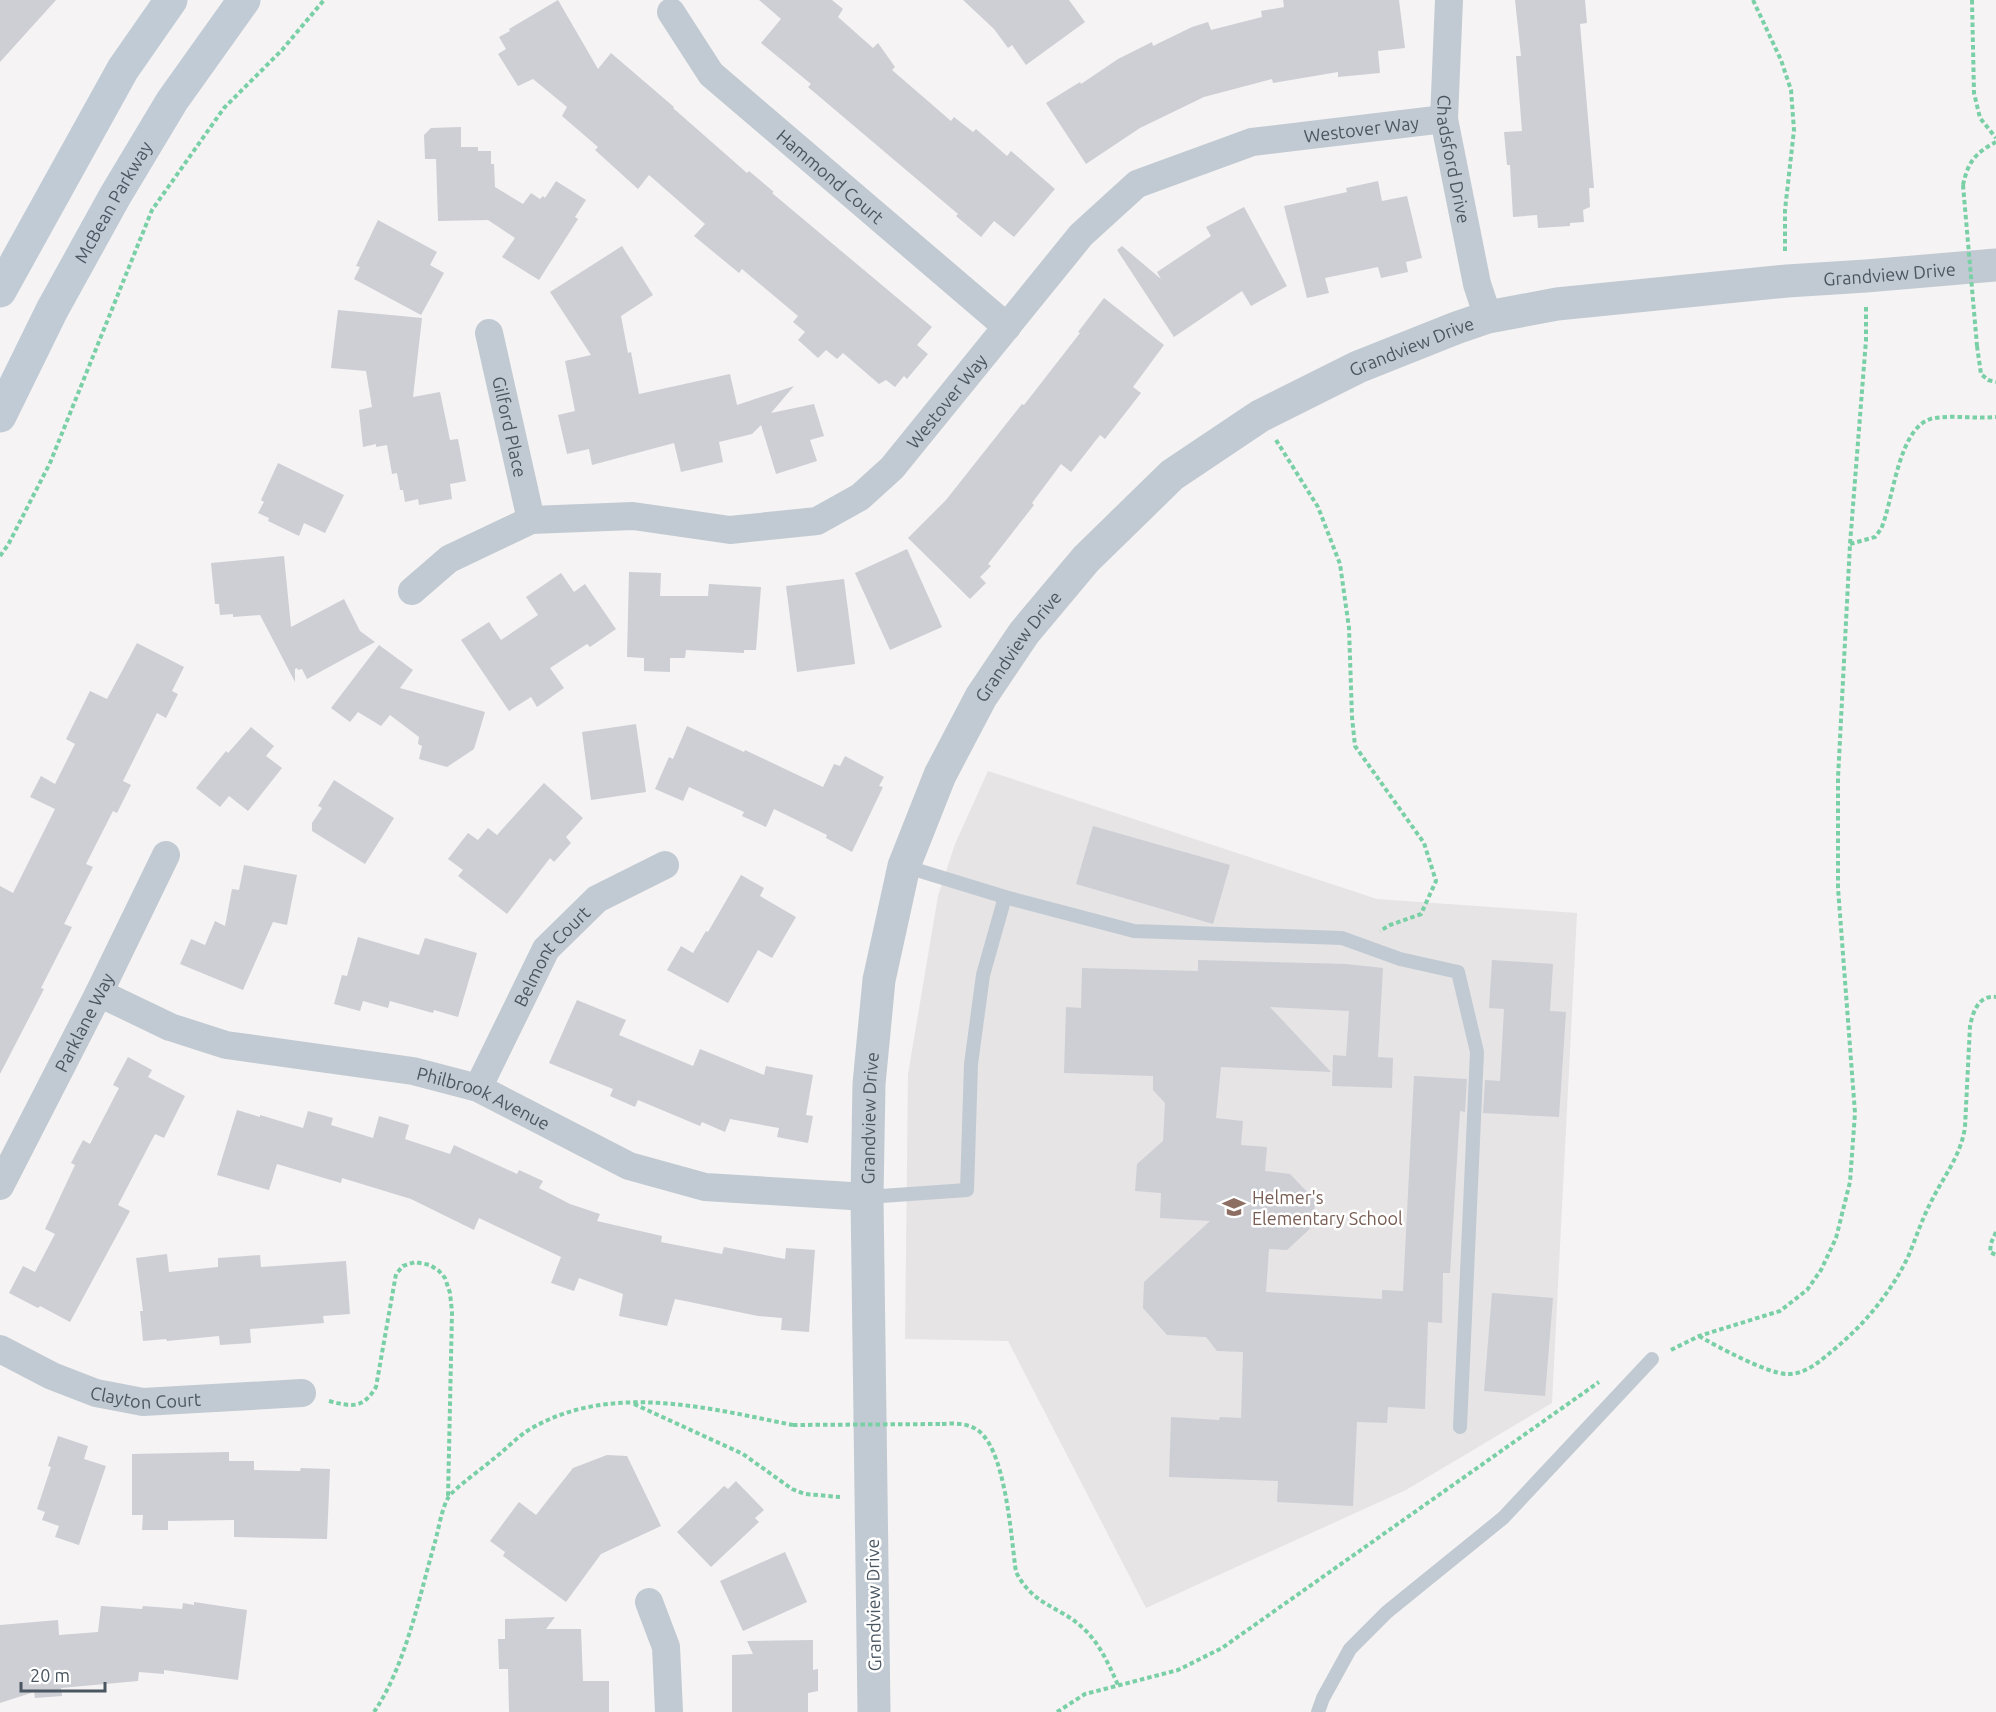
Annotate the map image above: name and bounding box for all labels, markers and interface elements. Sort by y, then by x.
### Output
street label: Chadsford Drive [1434,94,1475,225]
street label: Westover Way [1303,112,1420,146]
street label: Hammond Court [773,125,888,227]
street label: McBean Parkway [70,137,156,266]
street label: Grandview Drive [1823,258,1956,289]
street label: Grandview Drive [1346,313,1476,380]
street label: Westover Way [902,350,991,452]
street label: Gilford Place [489,374,531,479]
street label: Grandview Drive [971,587,1065,706]
street label: Belmont Court [510,902,594,1009]
street label: Parklane Way [50,969,117,1075]
street label: Grandview Drive [857,1051,882,1185]
street label: Philbrook Avenue [415,1062,553,1133]
place label: Helmer's Elementary School [1252,1187,1403,1228]
school or university icon: Helmer's Elementary School [1221,1194,1247,1220]
street label: Clayton Court [89,1382,202,1412]
street label: Grandview Drive [862,1539,884,1671]
scale bar [21,1655,105,1693]
text: 20 m [30,1665,70,1685]

